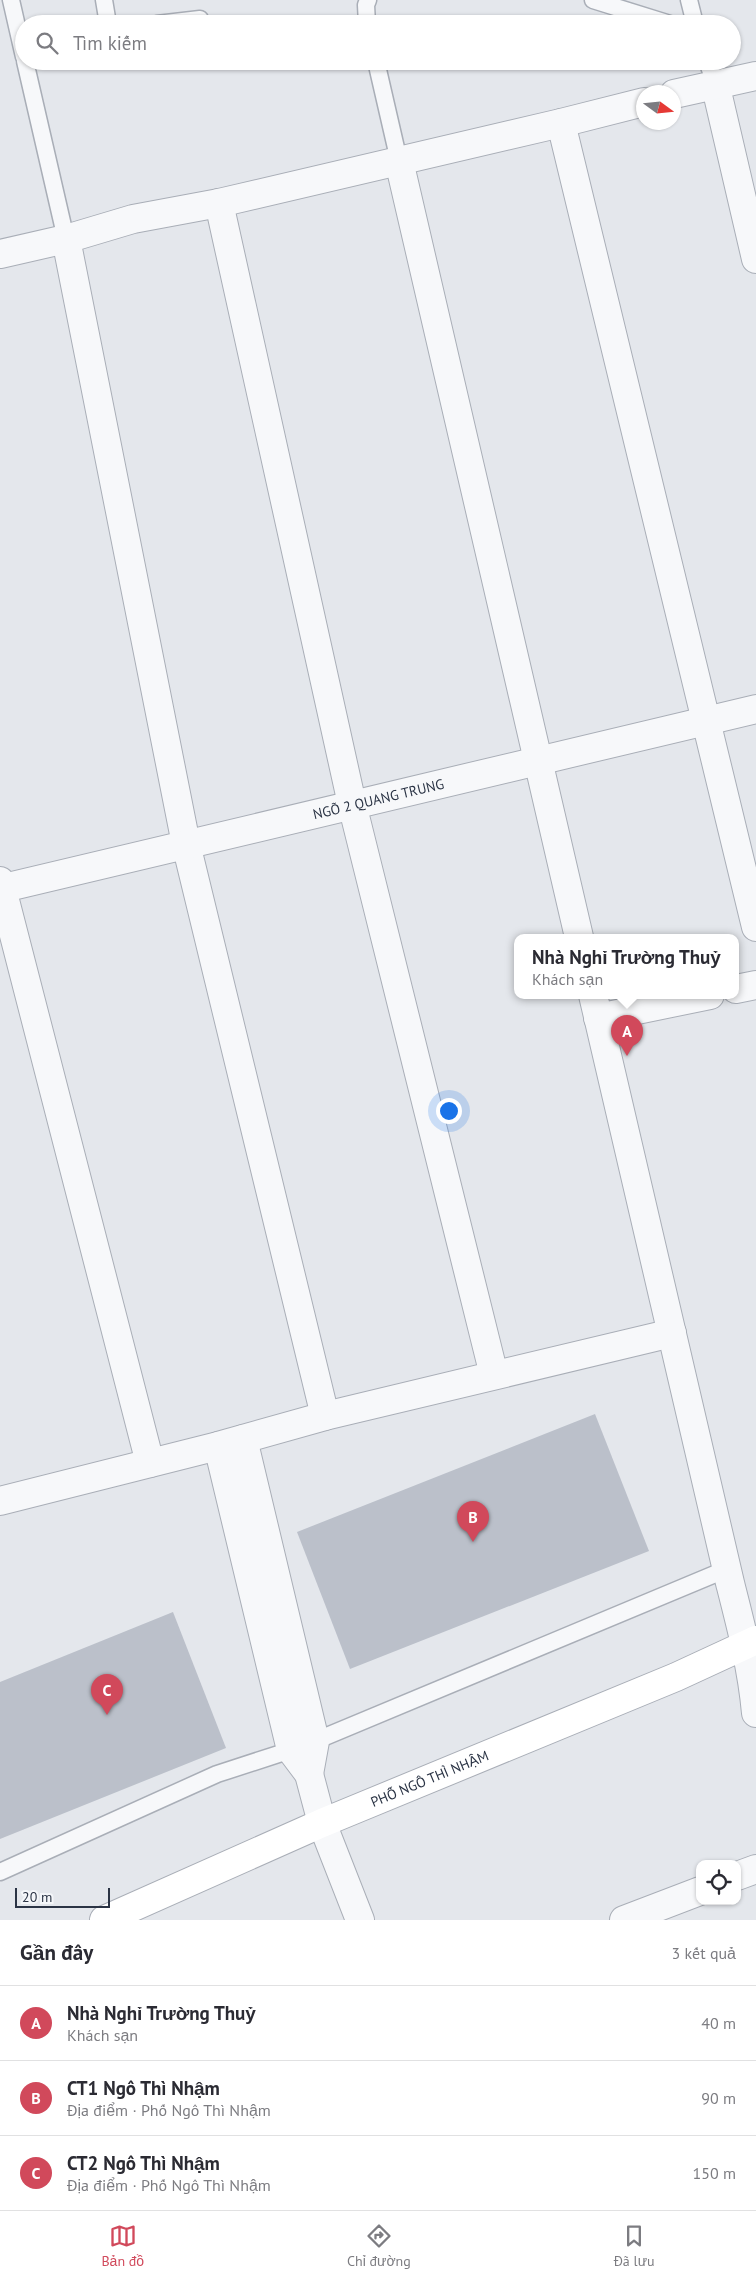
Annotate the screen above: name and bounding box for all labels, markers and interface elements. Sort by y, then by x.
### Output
search box [15,15,741,70]
icon: search [33,29,61,57]
text: Tìm kiếm [73,31,147,55]
north arrow [636,85,681,130]
street label: NGÕ 2 QUANG TRUNG [311,775,446,823]
popup [514,934,739,999]
text: Nhà Nghỉ Trường Thuỷ [532,945,721,969]
text: Khách sạn [532,969,603,989]
pin: A [611,1015,643,1056]
your location [436,1098,462,1124]
pin: B [457,1501,489,1542]
pin: C [91,1674,123,1715]
street label: PHỐ NGÔ THÌ NHẬM [368,1746,491,1811]
map controls [696,1860,741,1905]
button: locate [696,1860,741,1905]
scale bar [15,1885,110,1908]
text: 20 m [22,1888,52,1906]
text: Gần đây [20,1939,93,1966]
text: 3 kết quả [672,1943,736,1963]
text: Nhà Nghỉ Trường Thuỷ [67,2001,256,2025]
text: A [31,2013,41,2033]
text: 40 m [701,2013,736,2033]
text: Khách sạn [67,2025,138,2045]
text: CT1 Ngô Thì Nhậm [67,2076,220,2100]
text: B [31,2088,41,2108]
text: 90 m [701,2088,736,2108]
text: Địa điểm · Phố Ngô Thì Nhậm [67,2100,271,2120]
text: CT2 Ngô Thì Nhậm [67,2151,220,2175]
text: C [32,2163,40,2183]
text: 150 m [693,2163,736,2183]
text: Địa điểm · Phố Ngô Thì Nhậm [67,2175,271,2195]
tab: Bản đồ [101,2222,144,2270]
tab: Chỉ đường [347,2222,411,2270]
tab: Đã lưu [614,2222,655,2270]

